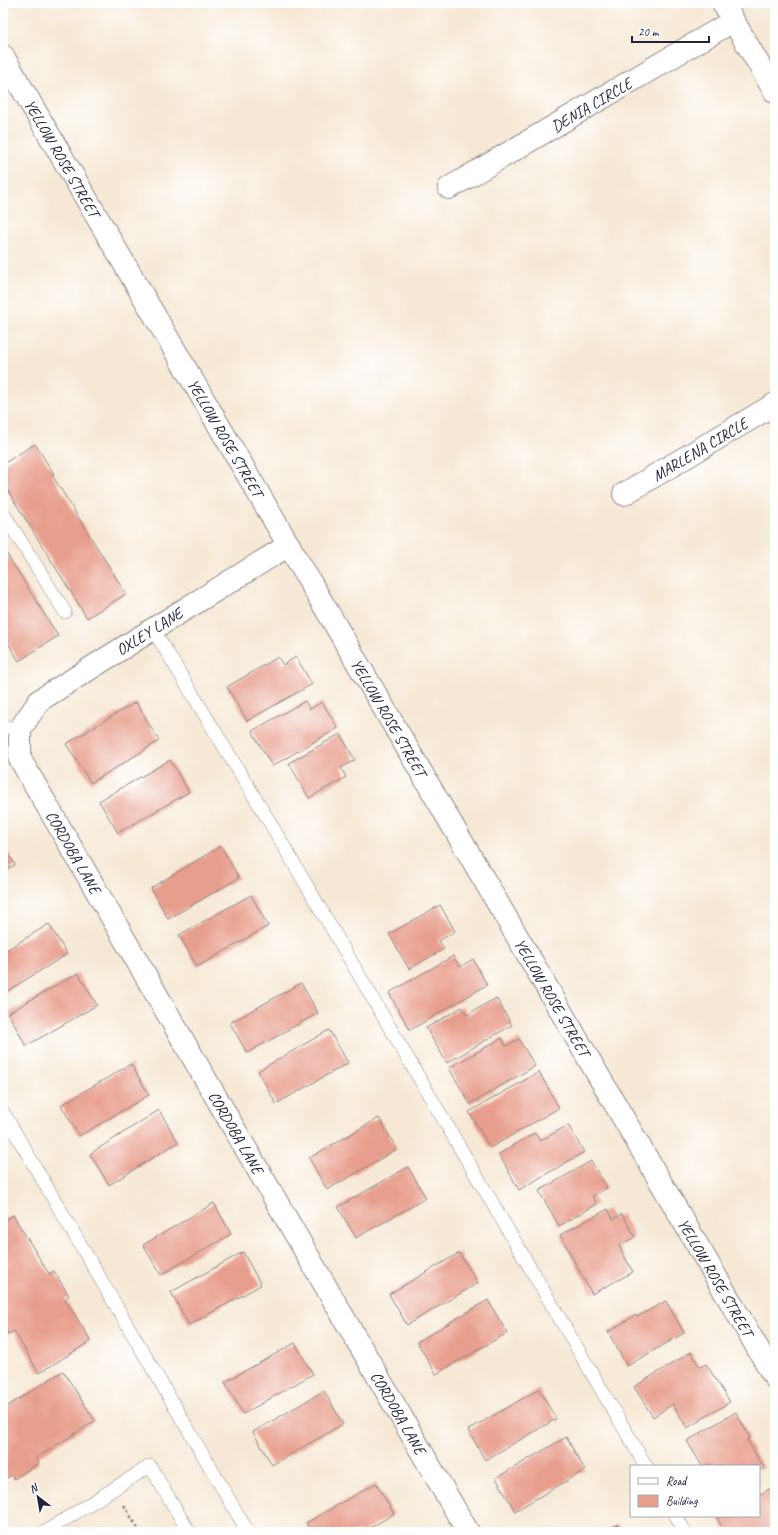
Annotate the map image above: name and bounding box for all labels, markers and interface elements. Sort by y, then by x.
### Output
scale bar [632,18,709,44]
text: 20 m [638,24,660,40]
street label: DENIA CIRCLE [548,73,638,137]
street label: YELLOW ROSE STREET [19,96,106,224]
street label: YELLOW ROSE STREET [183,375,269,504]
street label: MARLENA CIRCLE [649,413,753,486]
street label: OXLEY LANE [113,602,189,660]
street label: YELLOW ROSE STREET [346,655,433,784]
street label: CORDOBA LANE [41,807,106,900]
street label: YELLOW ROSE STREET [509,935,596,1064]
street label: CORDOBA LANE [204,1088,269,1180]
street label: YELLOW ROSE STREET [673,1215,759,1343]
street label: CORDOBA LANE [366,1368,431,1460]
legend [630,1465,760,1517]
text: Road [666,1473,688,1489]
north arrow [18,1477,58,1517]
text: N [26,1480,41,1496]
text: Building [666,1493,698,1509]

